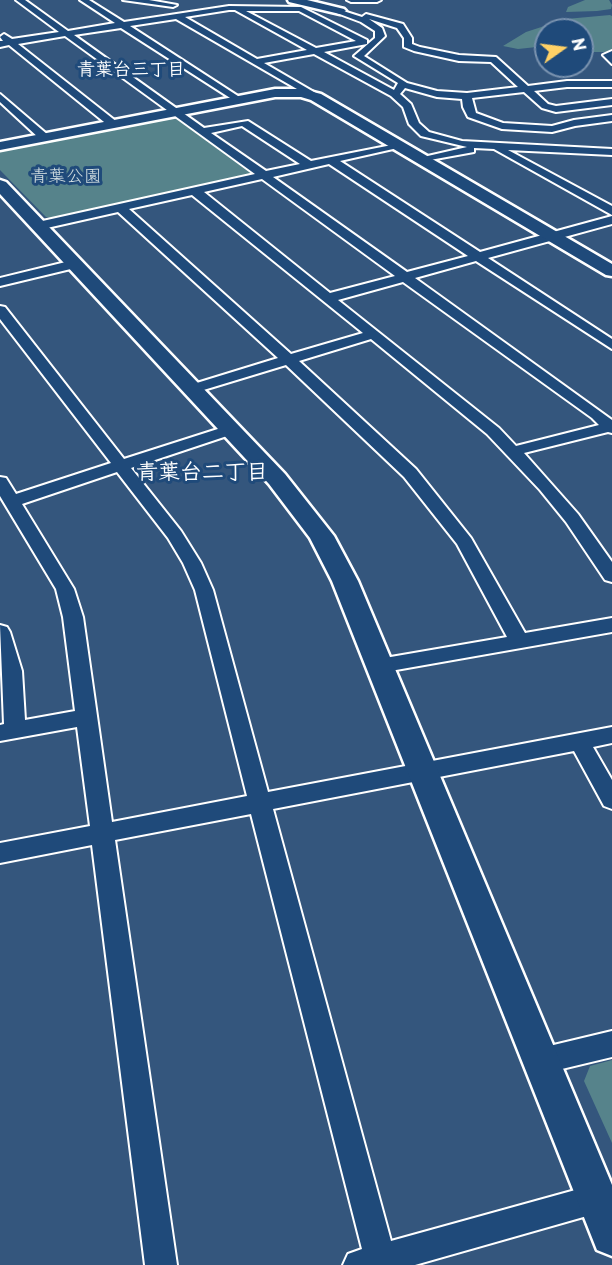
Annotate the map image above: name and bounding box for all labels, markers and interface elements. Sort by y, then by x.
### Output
north arrow [534,18,594,78]
text: N [566,35,593,53]
district label: 青葉台三丁目 [77,59,185,81]
park label: 青葉公園 [30,166,102,188]
district label: 青葉台二丁目 [136,460,268,486]

